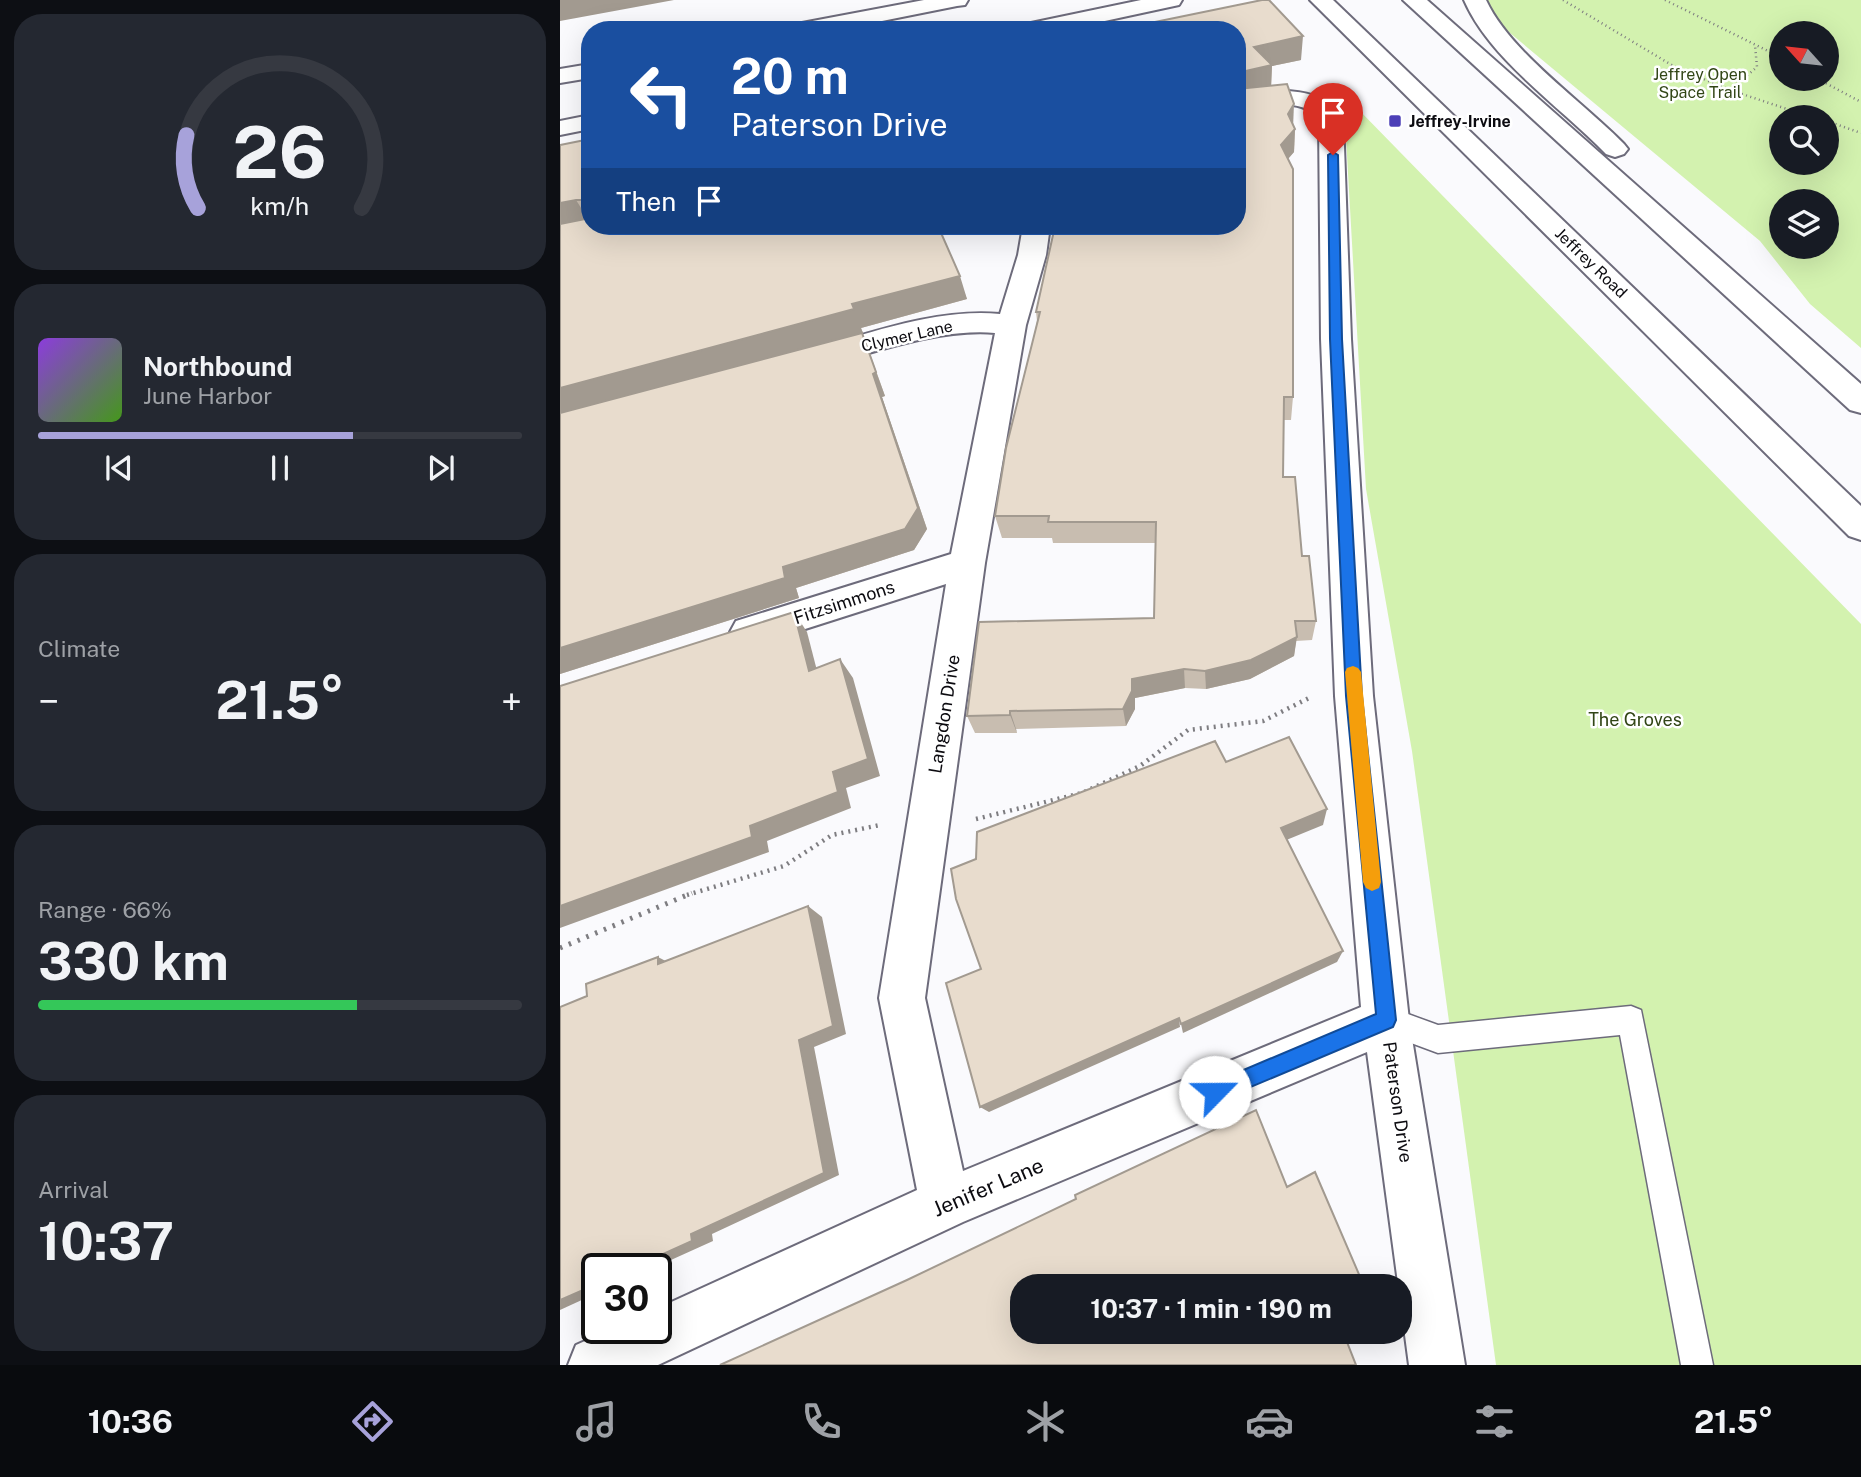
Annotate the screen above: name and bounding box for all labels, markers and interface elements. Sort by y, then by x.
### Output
north arrow [1769,21,1839,91]
map controls [1769,21,1839,259]
text: 20 m [731,47,849,105]
icon: left [616,49,707,140]
park label: Jeffrey Open Space Trail [1653,65,1747,102]
pin [1303,83,1363,155]
icon: arrive [1314,94,1352,132]
button: search [1769,105,1839,175]
text: Paterson Drive [731,106,948,143]
text: 26 [233,109,327,194]
place label: Jeffrey-Irvine [1409,112,1511,131]
marker: Jeffrey-Irvine [1387,113,1403,129]
icon: arrive [690,182,728,220]
text: Then [616,186,676,217]
button: layers [1769,189,1839,259]
text: km/h [251,191,309,221]
street label: Jeffrey Road [1551,224,1631,302]
street label: Clymer Lane [859,316,955,356]
text: Northbound [143,351,292,382]
text: June Harbor [143,382,272,409]
icon: previous [100,449,138,487]
icon: pause [261,449,299,487]
icon: next [422,449,460,487]
street label: Fitzsimmons [791,576,897,628]
text: Climate [38,635,120,662]
street label: Langdon Drive [924,653,964,775]
text: 21.5° [215,670,345,731]
text: − [38,679,59,724]
text: + [501,679,522,724]
park label: The Groves [1588,709,1682,730]
text: Range · 66% [38,896,172,923]
text: 330 km [38,931,229,992]
street label: Paterson Drive [1379,1040,1417,1164]
position arrow [1178,1055,1252,1129]
street label: Jenifer Lane [929,1152,1047,1222]
text: Arrival [38,1176,109,1203]
text: 10:37 [38,1211,174,1272]
speed limit sign: 30 [581,1253,672,1344]
text: 10:37 · 1 min · 190 m [1090,1293,1332,1324]
icon: directions [348,1397,397,1446]
icon: music [572,1397,621,1446]
icon: phone [797,1397,846,1446]
icon: climate [1021,1397,1070,1446]
icon: car [1245,1397,1294,1446]
icon: filters [1470,1397,1519,1446]
text: 10:36 [88,1403,173,1440]
text: 21.5° [1694,1403,1773,1440]

